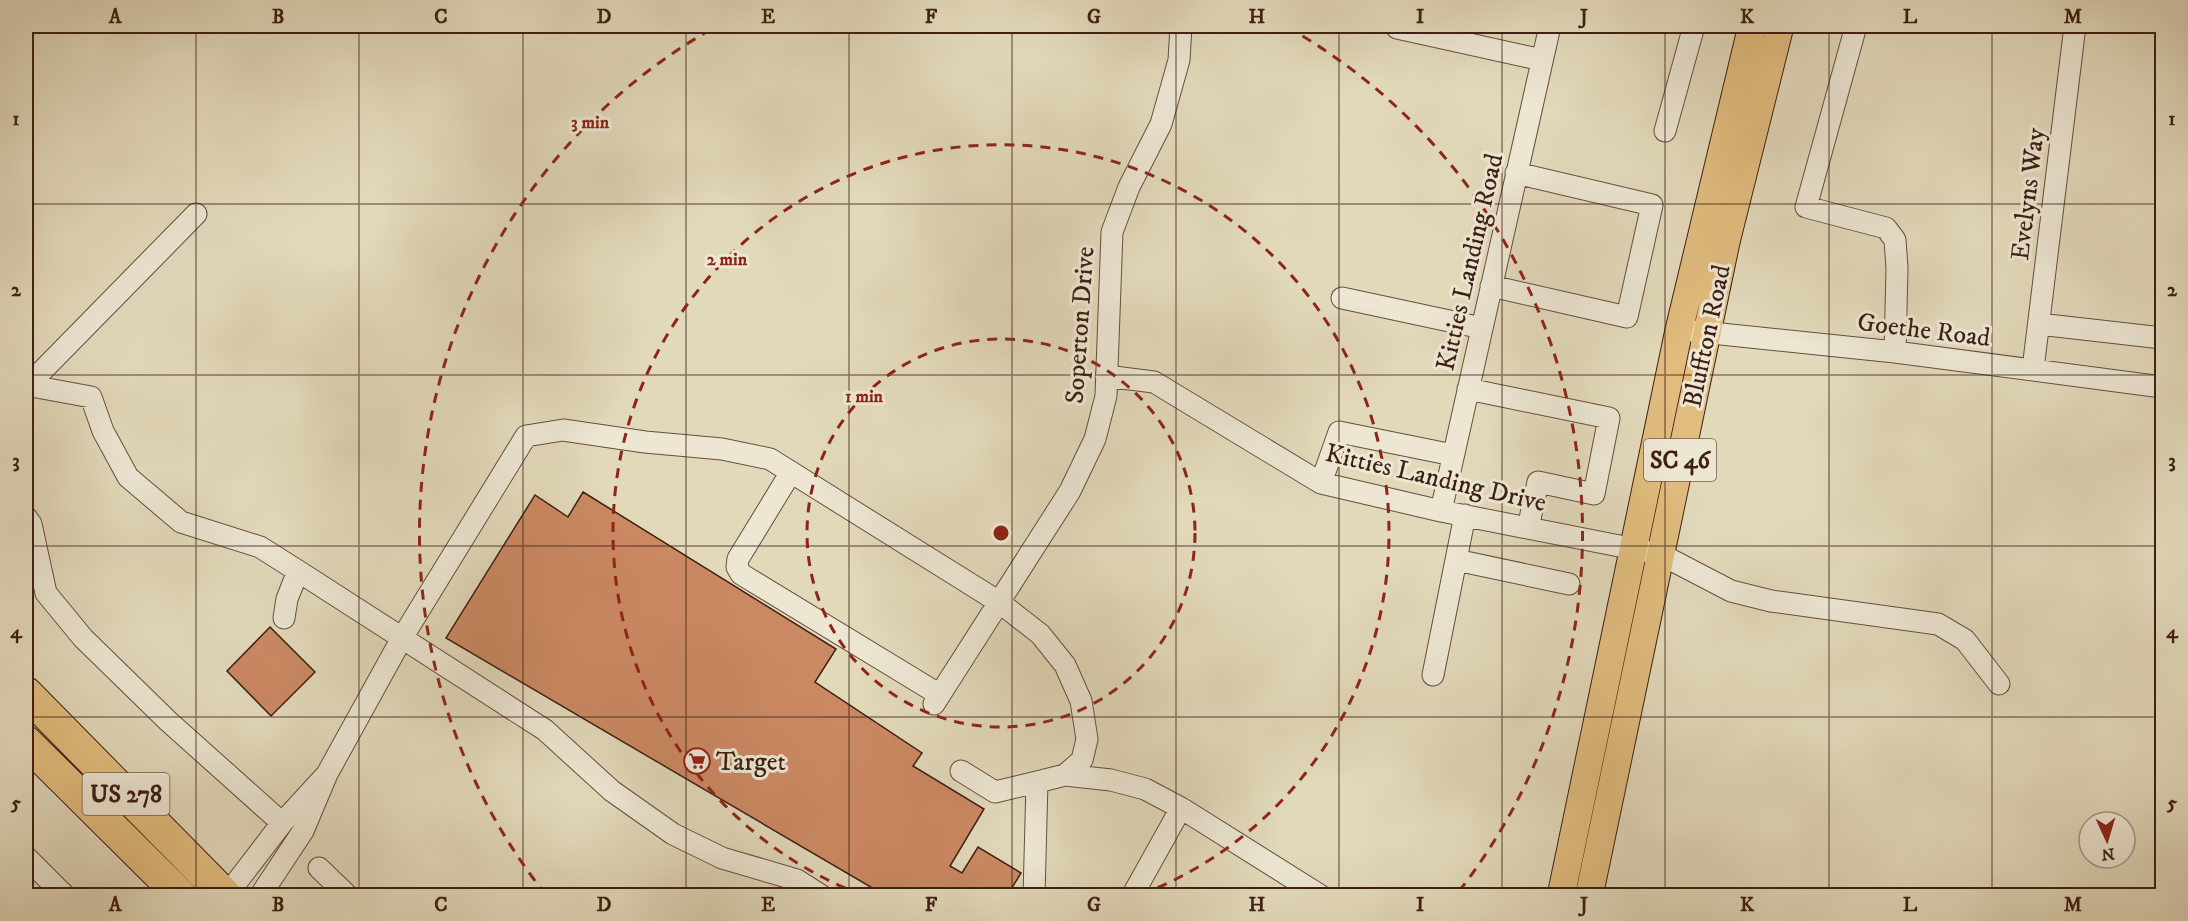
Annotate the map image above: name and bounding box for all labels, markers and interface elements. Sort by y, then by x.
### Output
text: A [108,5,123,30]
text: B [272,5,284,30]
text: C [434,5,448,30]
text: D [597,5,612,30]
text: E [761,5,775,30]
text: F [925,5,938,30]
text: G [1087,5,1101,30]
text: H [1249,5,1266,30]
text: I [1416,5,1424,30]
text: J [1578,5,1588,30]
text: K [1740,5,1755,30]
text: L [1903,5,1918,30]
text: M [2064,5,2082,30]
text: 1 [12,107,20,132]
text: 1 [2168,107,2176,132]
text: 3 min [571,112,610,134]
street label: Evelyns Way [2004,125,2053,262]
street label: Kitties Landing Road [1429,151,1511,374]
street label: Soperton Drive [1059,245,1102,405]
text: 2 min [707,249,748,271]
street label: Bluffton Road [1676,262,1739,411]
text: 2 [11,278,22,303]
text: 2 [2167,278,2178,303]
street label: Goethe Road [1855,306,1992,355]
text: 1 min [845,386,884,408]
street label: Kitties Landing Drive [1322,437,1549,520]
road number: SC 46 [1644,439,1716,481]
text: 3 [12,449,20,474]
text: 3 [2168,449,2176,474]
centre of rings [991,523,1011,543]
text: 4 [10,620,23,645]
text: 4 [2166,620,2179,645]
supermarket icon: Target [682,746,712,776]
place label: Target [716,746,786,779]
road number: US 278 [82,773,170,815]
text: 5 [10,791,21,816]
text: 5 [2166,791,2177,816]
north arrow [2077,810,2137,870]
text: N [2101,844,2115,864]
text: A [108,893,123,918]
text: B [272,893,284,918]
text: C [434,893,448,918]
text: D [597,893,612,918]
text: E [761,893,775,918]
text: F [925,893,938,918]
text: G [1087,893,1101,918]
text: H [1249,893,1266,918]
text: I [1416,893,1424,918]
text: J [1578,893,1588,918]
text: K [1740,893,1755,918]
text: L [1903,893,1918,918]
text: M [2064,893,2082,918]

